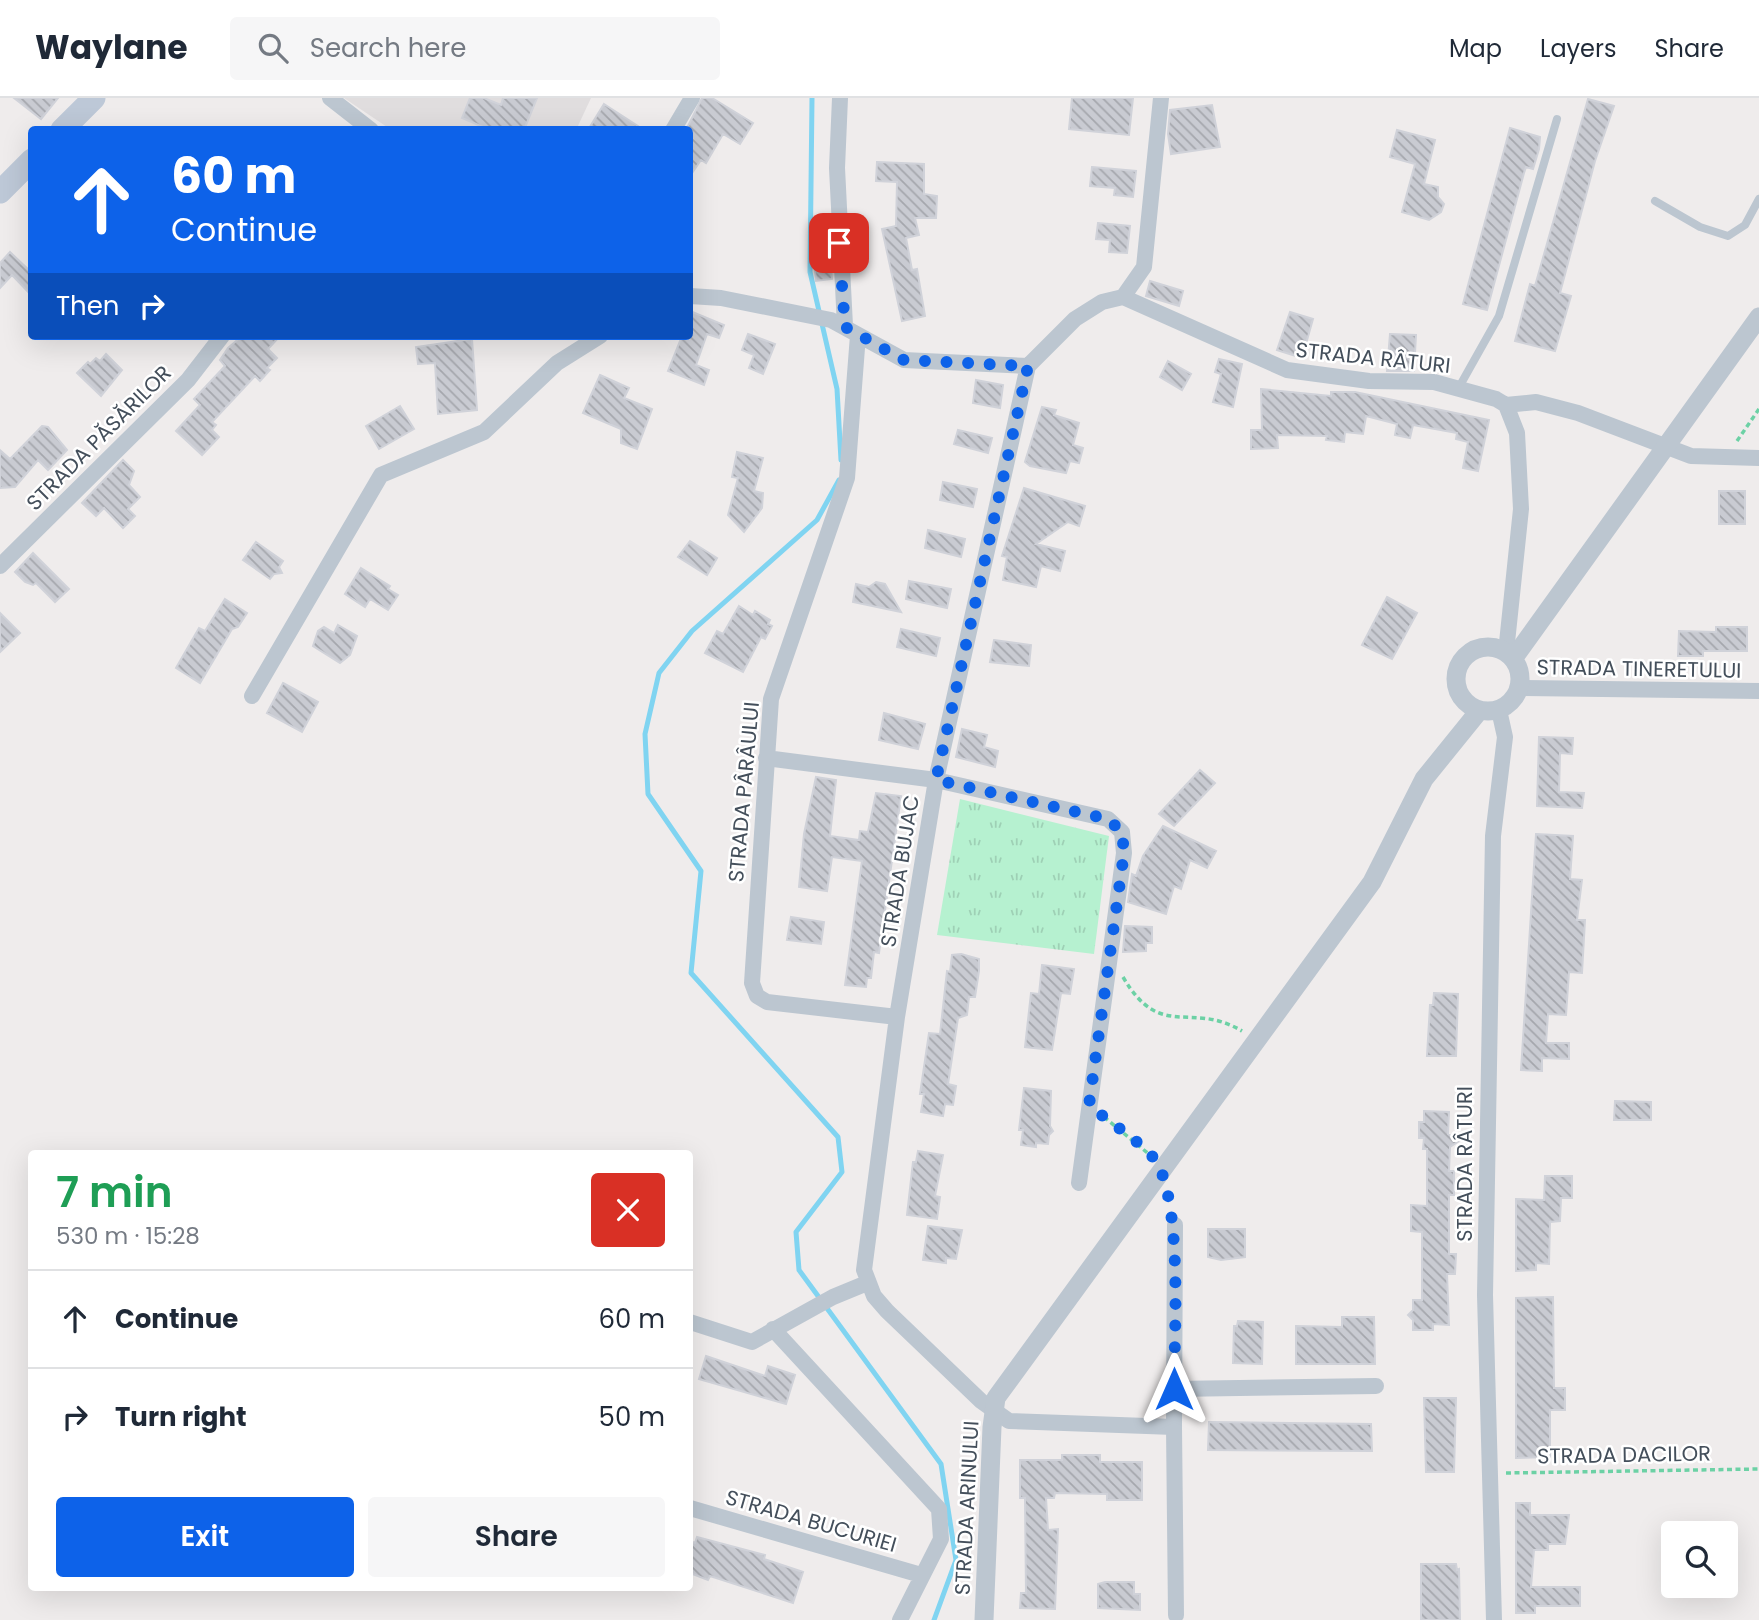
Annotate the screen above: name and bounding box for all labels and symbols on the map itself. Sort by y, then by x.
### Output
pin [809,213,869,273]
street label: STRADA RÂTURI [1294,335,1452,380]
street label: STRADA PĂSĂRILOR [20,359,178,517]
street label: STRADA TINERETULUI [1536,652,1742,685]
street label: STRADA PÂRÂULUI [721,701,766,883]
street label: STRADA BUJAC [873,793,926,949]
street label: STRADA RÂTURI [1450,1086,1479,1242]
position arrow [1137,1352,1211,1426]
street label: STRADA ARINULUI [947,1420,986,1596]
street label: STRADA DACILOR [1537,1438,1711,1471]
street label: STRADA BUCURIEI [722,1482,900,1559]

